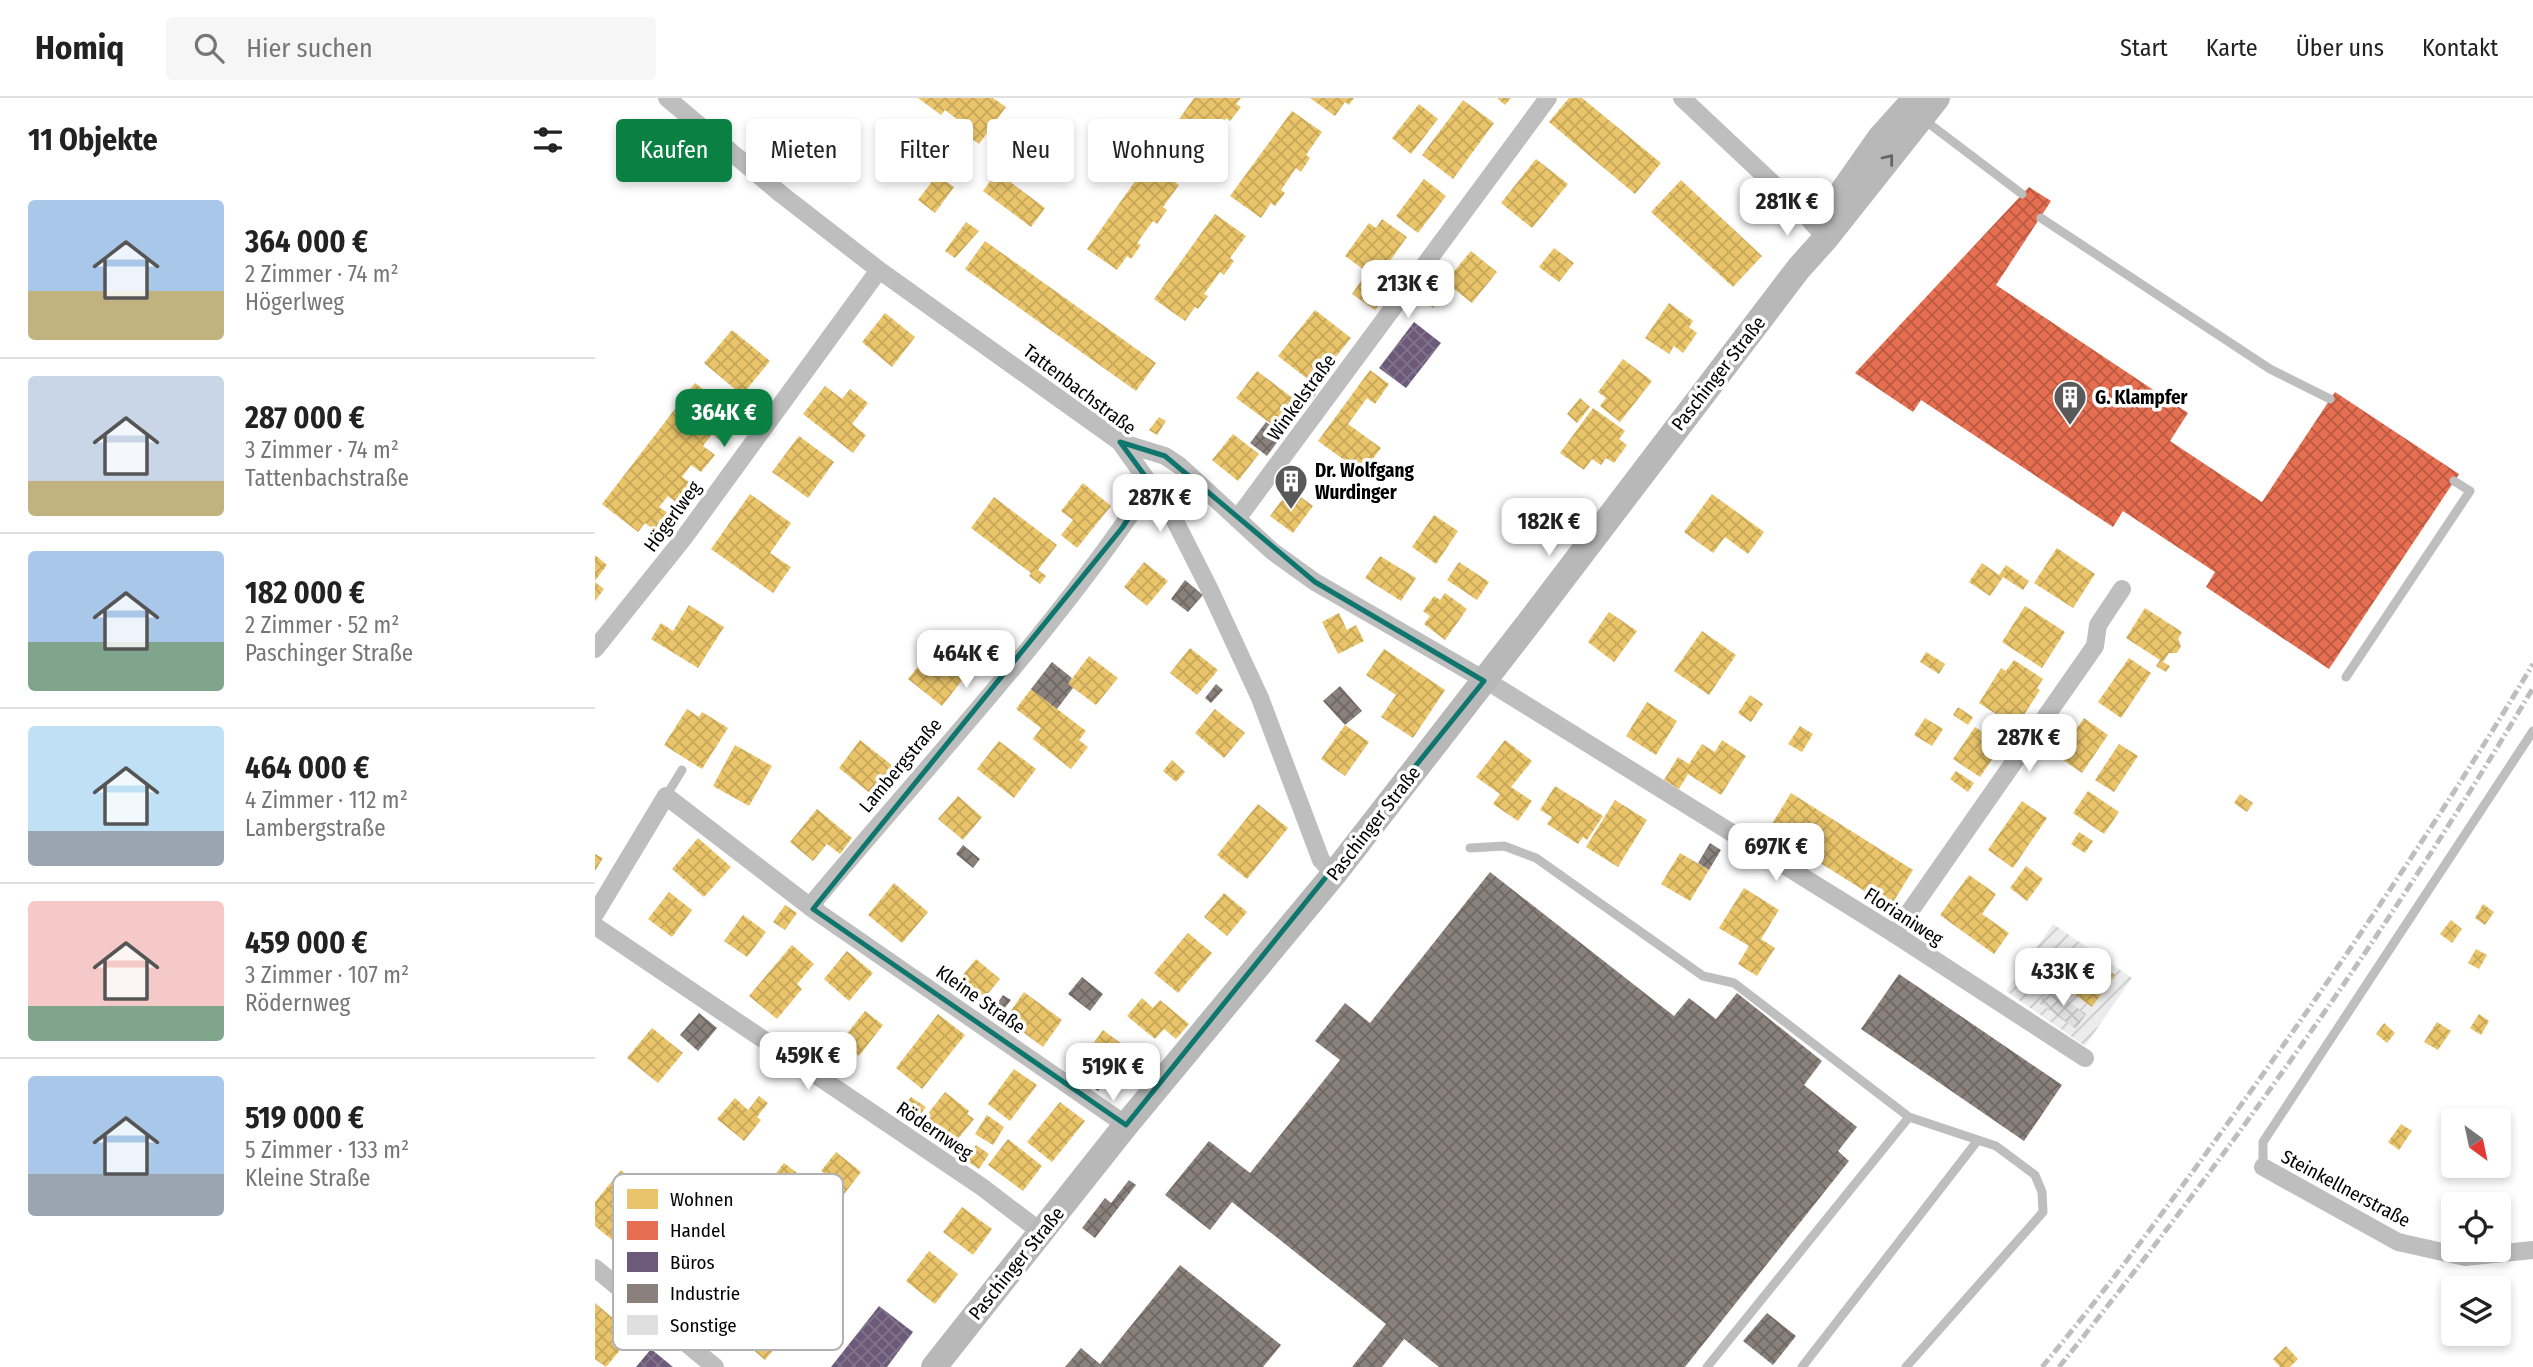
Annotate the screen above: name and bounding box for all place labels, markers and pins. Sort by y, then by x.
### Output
pin: 281K € [1730,178,1844,238]
pin: 213K € [1351,260,1465,320]
building icon: G. Klampfer [2051,378,2089,427]
place label: G. Klampfer [2095,386,2189,409]
pin: 364K € [667,390,781,449]
place label: Dr. Wolfgang Wurdinger [1315,459,1415,504]
building icon: Dr. Wolfgang Wurdinger [1272,462,1310,511]
pin: 287K € [1103,474,1217,534]
pin: 182K € [1492,498,1606,558]
pin: 464K € [909,630,1023,690]
pin: 287K € [1972,714,2086,774]
pin: 697K € [1719,824,1833,883]
pin: 433K € [2006,948,2120,1008]
pin: 459K € [751,1032,865,1092]
pin: 519K € [1056,1044,1170,1103]

